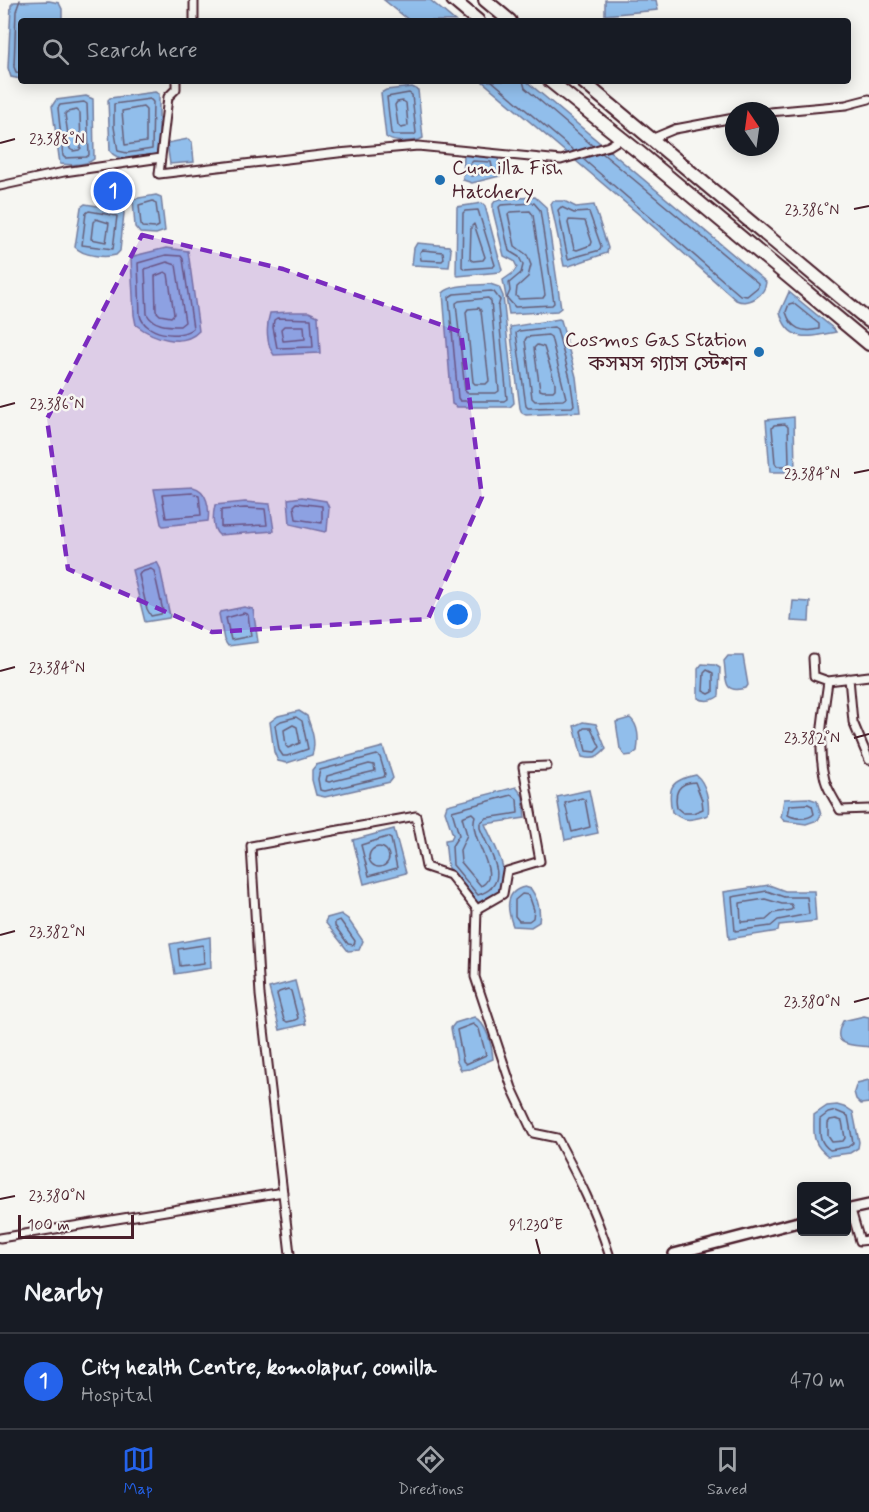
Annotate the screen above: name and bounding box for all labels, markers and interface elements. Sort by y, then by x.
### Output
search box [18,18,851,84]
icon: search [39,35,72,68]
text: Search here [87,37,198,65]
north arrow [725,102,779,156]
text: 23.388°N [29,130,85,150]
place label: Cumilla Fish Hatchery [452,154,563,206]
pin: 1 [94,168,132,213]
marker: Cumilla Fish Hatchery [433,173,447,187]
text: 23.386°N [785,201,839,221]
place label: Cosmos Gas Station কসমস গ্যাস স্টেশন [565,326,747,378]
marker: Cosmos Gas Station কসমস গ্যাস স্টেশন [752,345,766,359]
text: 23.386°N [30,395,84,415]
text: 23.384°N [784,465,840,485]
your location [443,600,472,629]
text: 23.384°N [29,659,85,679]
text: 23.382°N [784,729,840,749]
text: 23.382°N [29,923,85,943]
text: 23.380°N [784,993,840,1013]
map controls [797,1182,851,1236]
button: layers [797,1182,851,1236]
text: 23.380°N [29,1187,85,1207]
scale bar [18,1212,134,1240]
text: 100 m [27,1215,70,1236]
text: 91.230°E [509,1216,563,1236]
text: Nearby [24,1276,103,1310]
text: City health Centre, komolapur, comilla [81,1354,436,1382]
text: 1 [39,1368,48,1395]
text: 470 m [790,1368,845,1395]
text: Hospital [81,1382,152,1409]
tab: Map [122,1443,155,1500]
tab: Directions [398,1443,464,1500]
tab: Saved [707,1443,747,1500]

